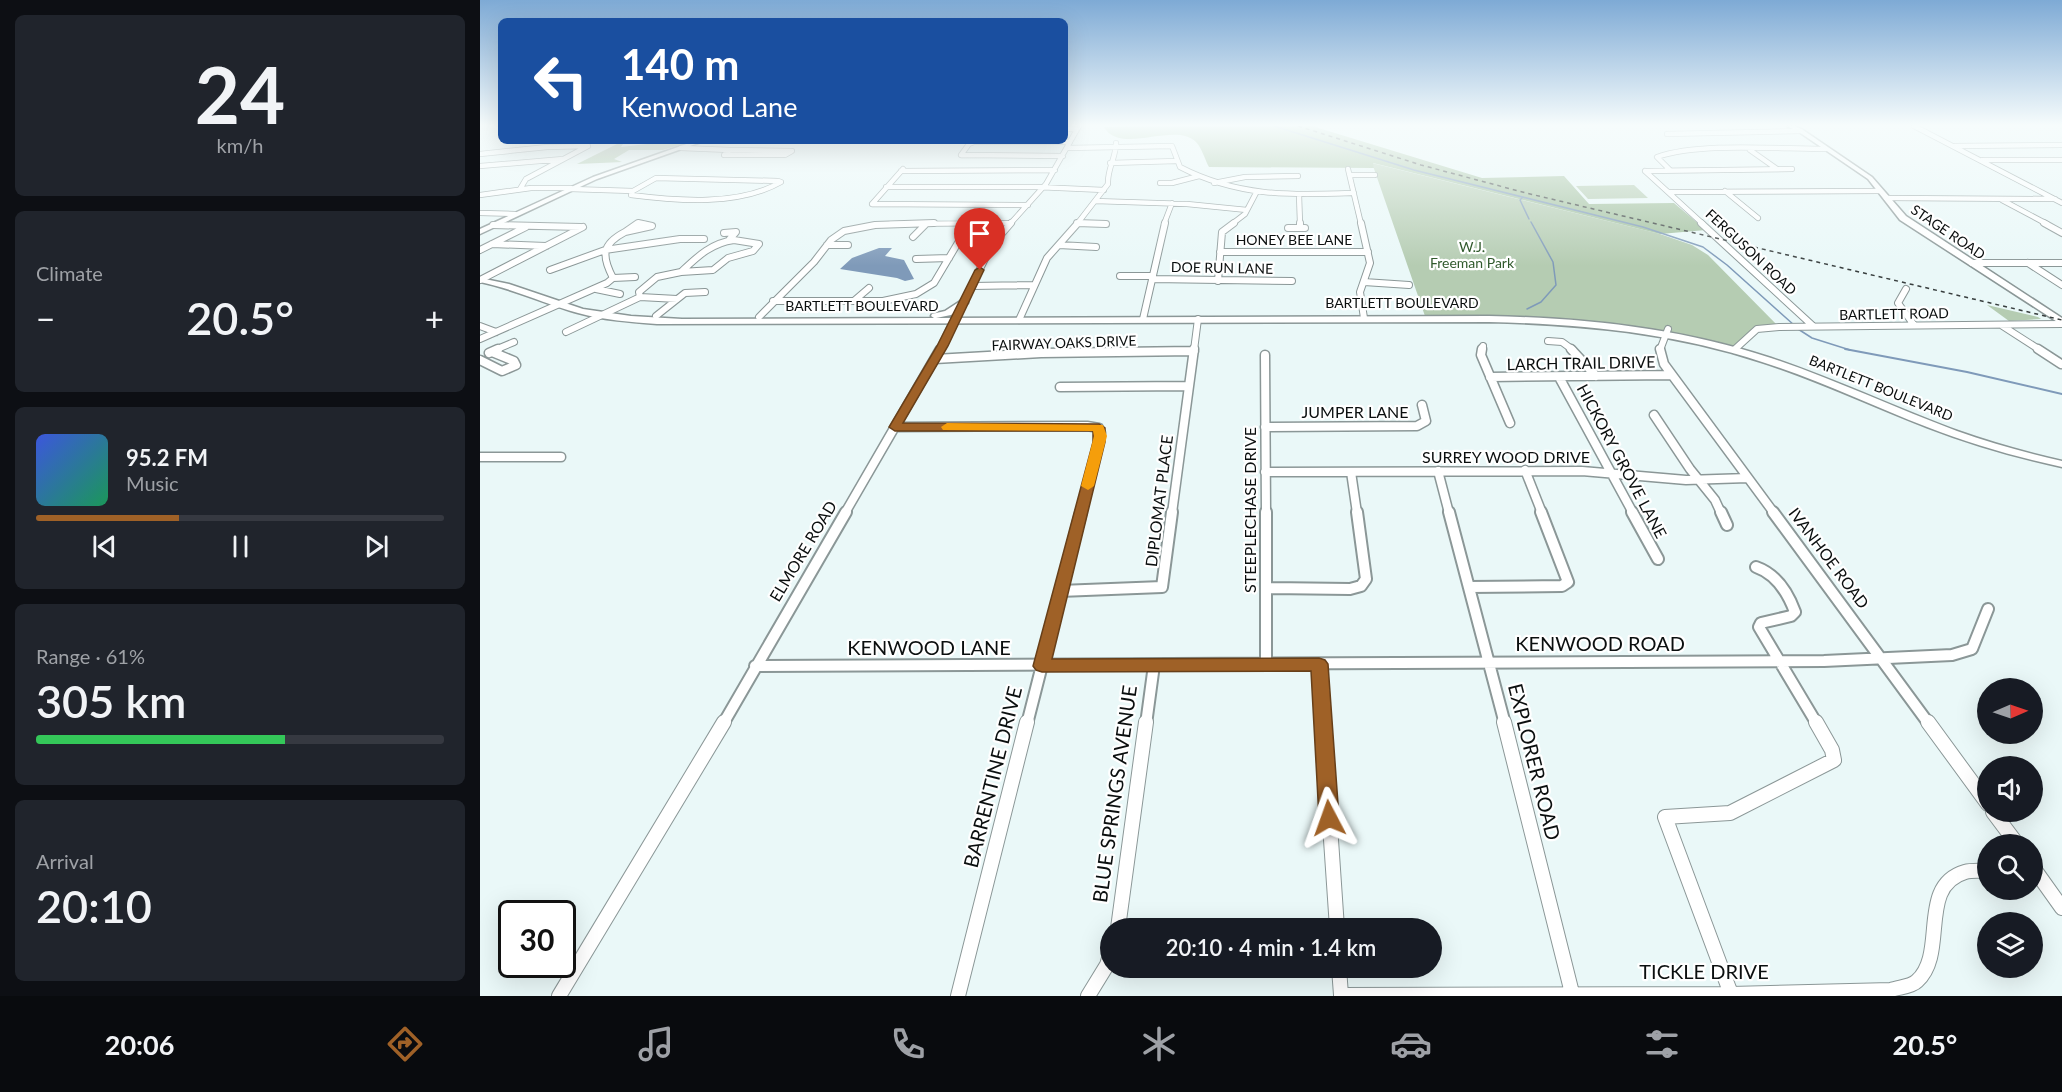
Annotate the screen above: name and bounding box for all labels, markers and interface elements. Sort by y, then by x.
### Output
text: 140 m [621,39,739,89]
icon: left [522,42,600,120]
text: 24 [195,47,285,141]
text: Kenwood Lane [621,90,797,123]
text: km/h [217,133,263,157]
street label: STAGE ROAD [1908,201,1989,263]
street label: FERGUSON ROAD [1702,205,1800,298]
pin [954,208,1005,270]
icon: arrive [963,217,996,250]
street label: HONEY BEE LANE [1236,231,1352,248]
park label: W.J. Freeman Park [1430,238,1515,271]
street label: DOE RUN LANE [1171,258,1273,277]
text: Climate [36,261,103,285]
text: 20.5° [186,291,294,345]
street label: BARTLETT BOULEVARD [1325,294,1479,311]
street label: BARTLETT BOULEVARD [785,297,939,314]
text: − [36,298,55,338]
text: + [425,298,444,338]
street label: BARTLETT ROAD [1839,304,1949,323]
street label: FAIRWAY OAKS DRIVE [991,331,1137,354]
street label: BARTLETT BOULEVARD [1807,351,1956,424]
street label: LARCH TRAIL DRIVE [1506,352,1656,373]
street label: HICKORY GROVE LANE [1574,380,1671,541]
street label: JUMPER LANE [1302,402,1408,421]
street label: STEEPLECHASE DRIVE [1240,427,1259,593]
street label: DIPLOMAT PLACE [1141,434,1176,568]
text: 95.2 FM [126,444,208,471]
street label: SURREY WOOD DRIVE [1422,447,1590,466]
text: Music [126,471,179,495]
street label: ELMORE ROAD [765,497,840,604]
street label: IVANHOE ROAD [1785,504,1873,612]
icon: previous [88,530,121,563]
icon: pause [224,530,257,563]
icon: next [360,530,393,563]
street label: KENWOOD ROAD [1515,631,1685,655]
street label: KENWOOD LANE [847,635,1011,659]
text: Range · 61% [36,644,145,668]
text: 305 km [36,674,186,728]
north arrow [1977,678,2043,744]
map controls [1977,678,2043,978]
street label: EXPLORER ROAD [1504,681,1566,843]
street label: BARRENTINE DRIVE [958,684,1026,870]
street label: BLUE SPRINGS AVENUE [1087,684,1141,904]
button: sound [1977,756,2043,822]
position arrow [1297,786,1361,850]
button: search [1977,834,2043,900]
text: Arrival [36,849,94,873]
text: 20:10 [36,879,152,933]
speed limit sign: 30 [498,900,576,978]
button: layers [1977,912,2043,978]
text: 20:10 · 4 min · 1.4 km [1166,934,1376,961]
street label: TICKLE DRIVE [1639,959,1769,983]
icon: directions [384,1023,426,1065]
icon: music [635,1023,677,1065]
icon: phone [887,1023,929,1065]
icon: climate [1138,1023,1180,1065]
icon: car [1390,1023,1432,1065]
icon: filters [1641,1023,1683,1065]
text: 20:06 [105,1028,174,1061]
text: 20.5° [1893,1028,1957,1061]

